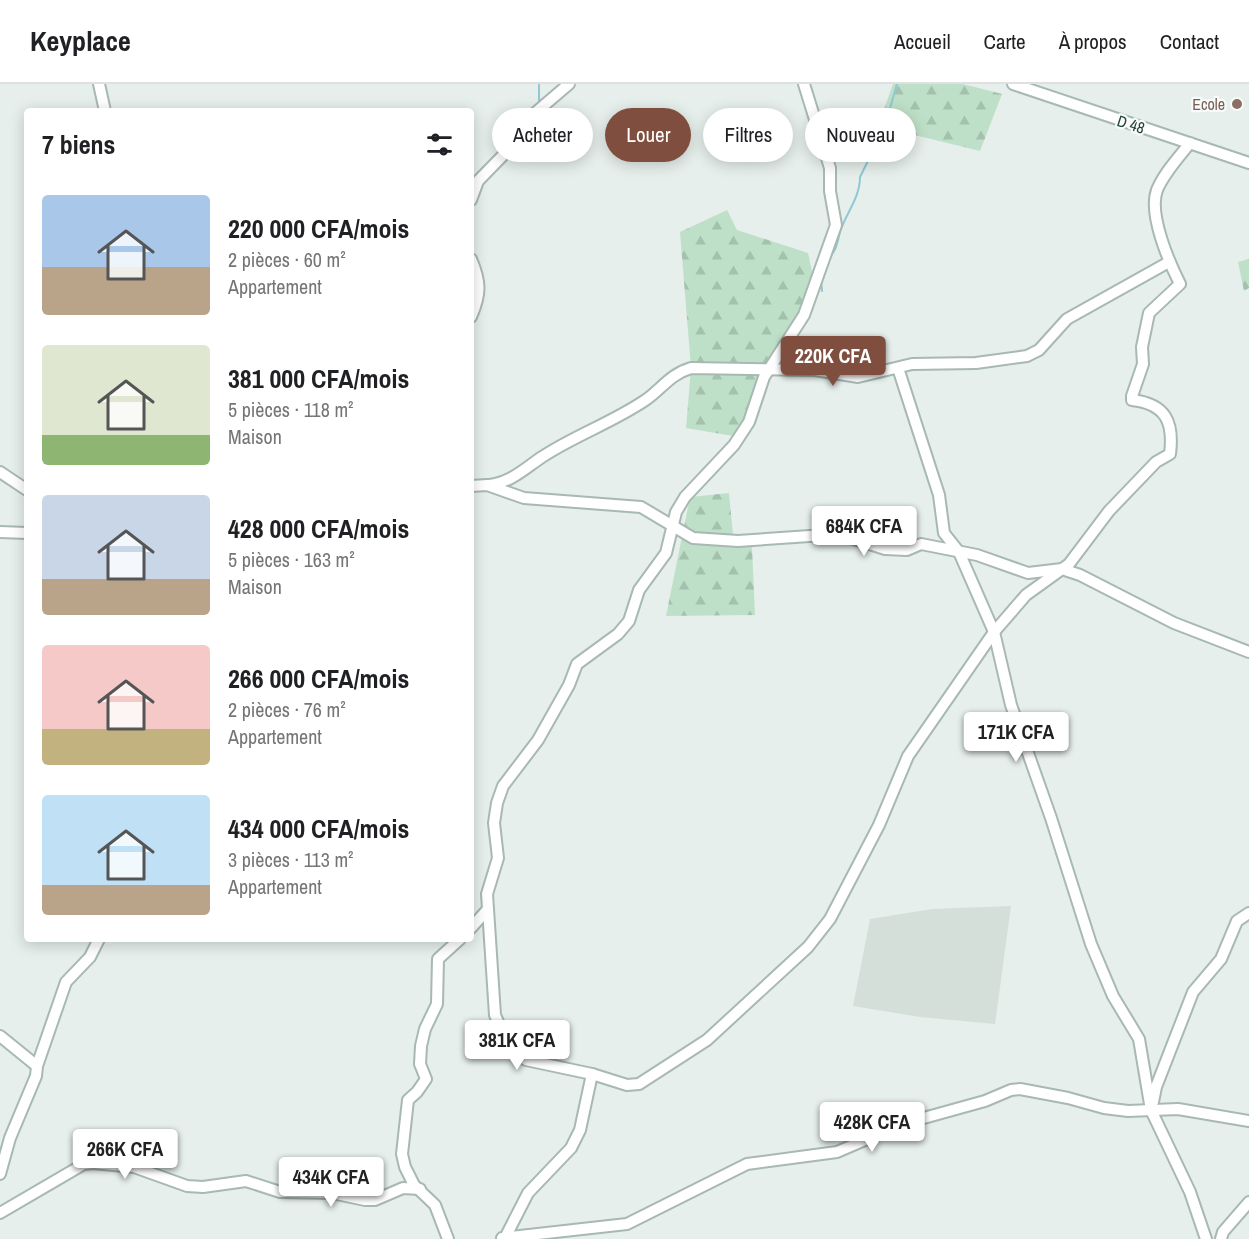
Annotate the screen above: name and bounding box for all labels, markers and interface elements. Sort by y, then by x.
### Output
text: Keyplace [30,22,131,60]
text: Accueil [894,27,951,56]
text: Carte [984,27,1026,56]
text: À propos [1059,27,1127,56]
text: Contact [1160,27,1219,56]
place label: Ecole [1192,93,1225,115]
marker: Ecole [1230,97,1244,111]
chip: Acheter [492,108,593,162]
chip: Louer [605,108,691,162]
chip: Filtres [703,108,793,162]
chip: Nouveau [805,108,916,162]
street label: D 48 [1114,109,1148,139]
text: 7 biens [42,127,115,162]
icon: filters [423,128,456,161]
text: 220 000 CFA/mois [228,211,409,246]
icon: home [90,219,162,291]
text: 2 pièces · 60 m² [228,246,346,273]
text: Appartement [228,273,322,300]
pin: 220K CFA [771,336,895,387]
text: 220K CFA [795,342,871,369]
text: 381 000 CFA/mois [228,361,409,396]
icon: home [90,369,162,441]
text: 5 pièces · 118 m² [228,396,354,423]
text: Maison [228,423,282,450]
pin: 684K CFA [802,506,926,557]
text: 428 000 CFA/mois [228,511,409,546]
text: 684K CFA [826,512,902,539]
icon: home [90,519,162,591]
text: 5 pièces · 163 m² [228,546,355,573]
text: Maison [228,573,282,600]
text: 266 000 CFA/mois [228,661,409,696]
icon: home [90,669,162,741]
text: 2 pièces · 76 m² [228,696,346,723]
pin: 171K CFA [954,712,1078,763]
text: 171K CFA [978,718,1054,745]
text: Appartement [228,723,322,750]
text: 434 000 CFA/mois [228,811,409,846]
icon: home [90,819,162,891]
text: 3 pièces · 113 m² [228,846,354,873]
text: Appartement [228,873,322,900]
pin: 381K CFA [455,1020,579,1071]
text: 381K CFA [479,1026,555,1053]
pin: 428K CFA [810,1102,934,1153]
text: 428K CFA [834,1108,910,1135]
pin: 266K CFA [63,1129,187,1180]
text: 266K CFA [87,1135,163,1162]
pin: 434K CFA [269,1157,393,1208]
text: 434K CFA [293,1163,369,1190]

